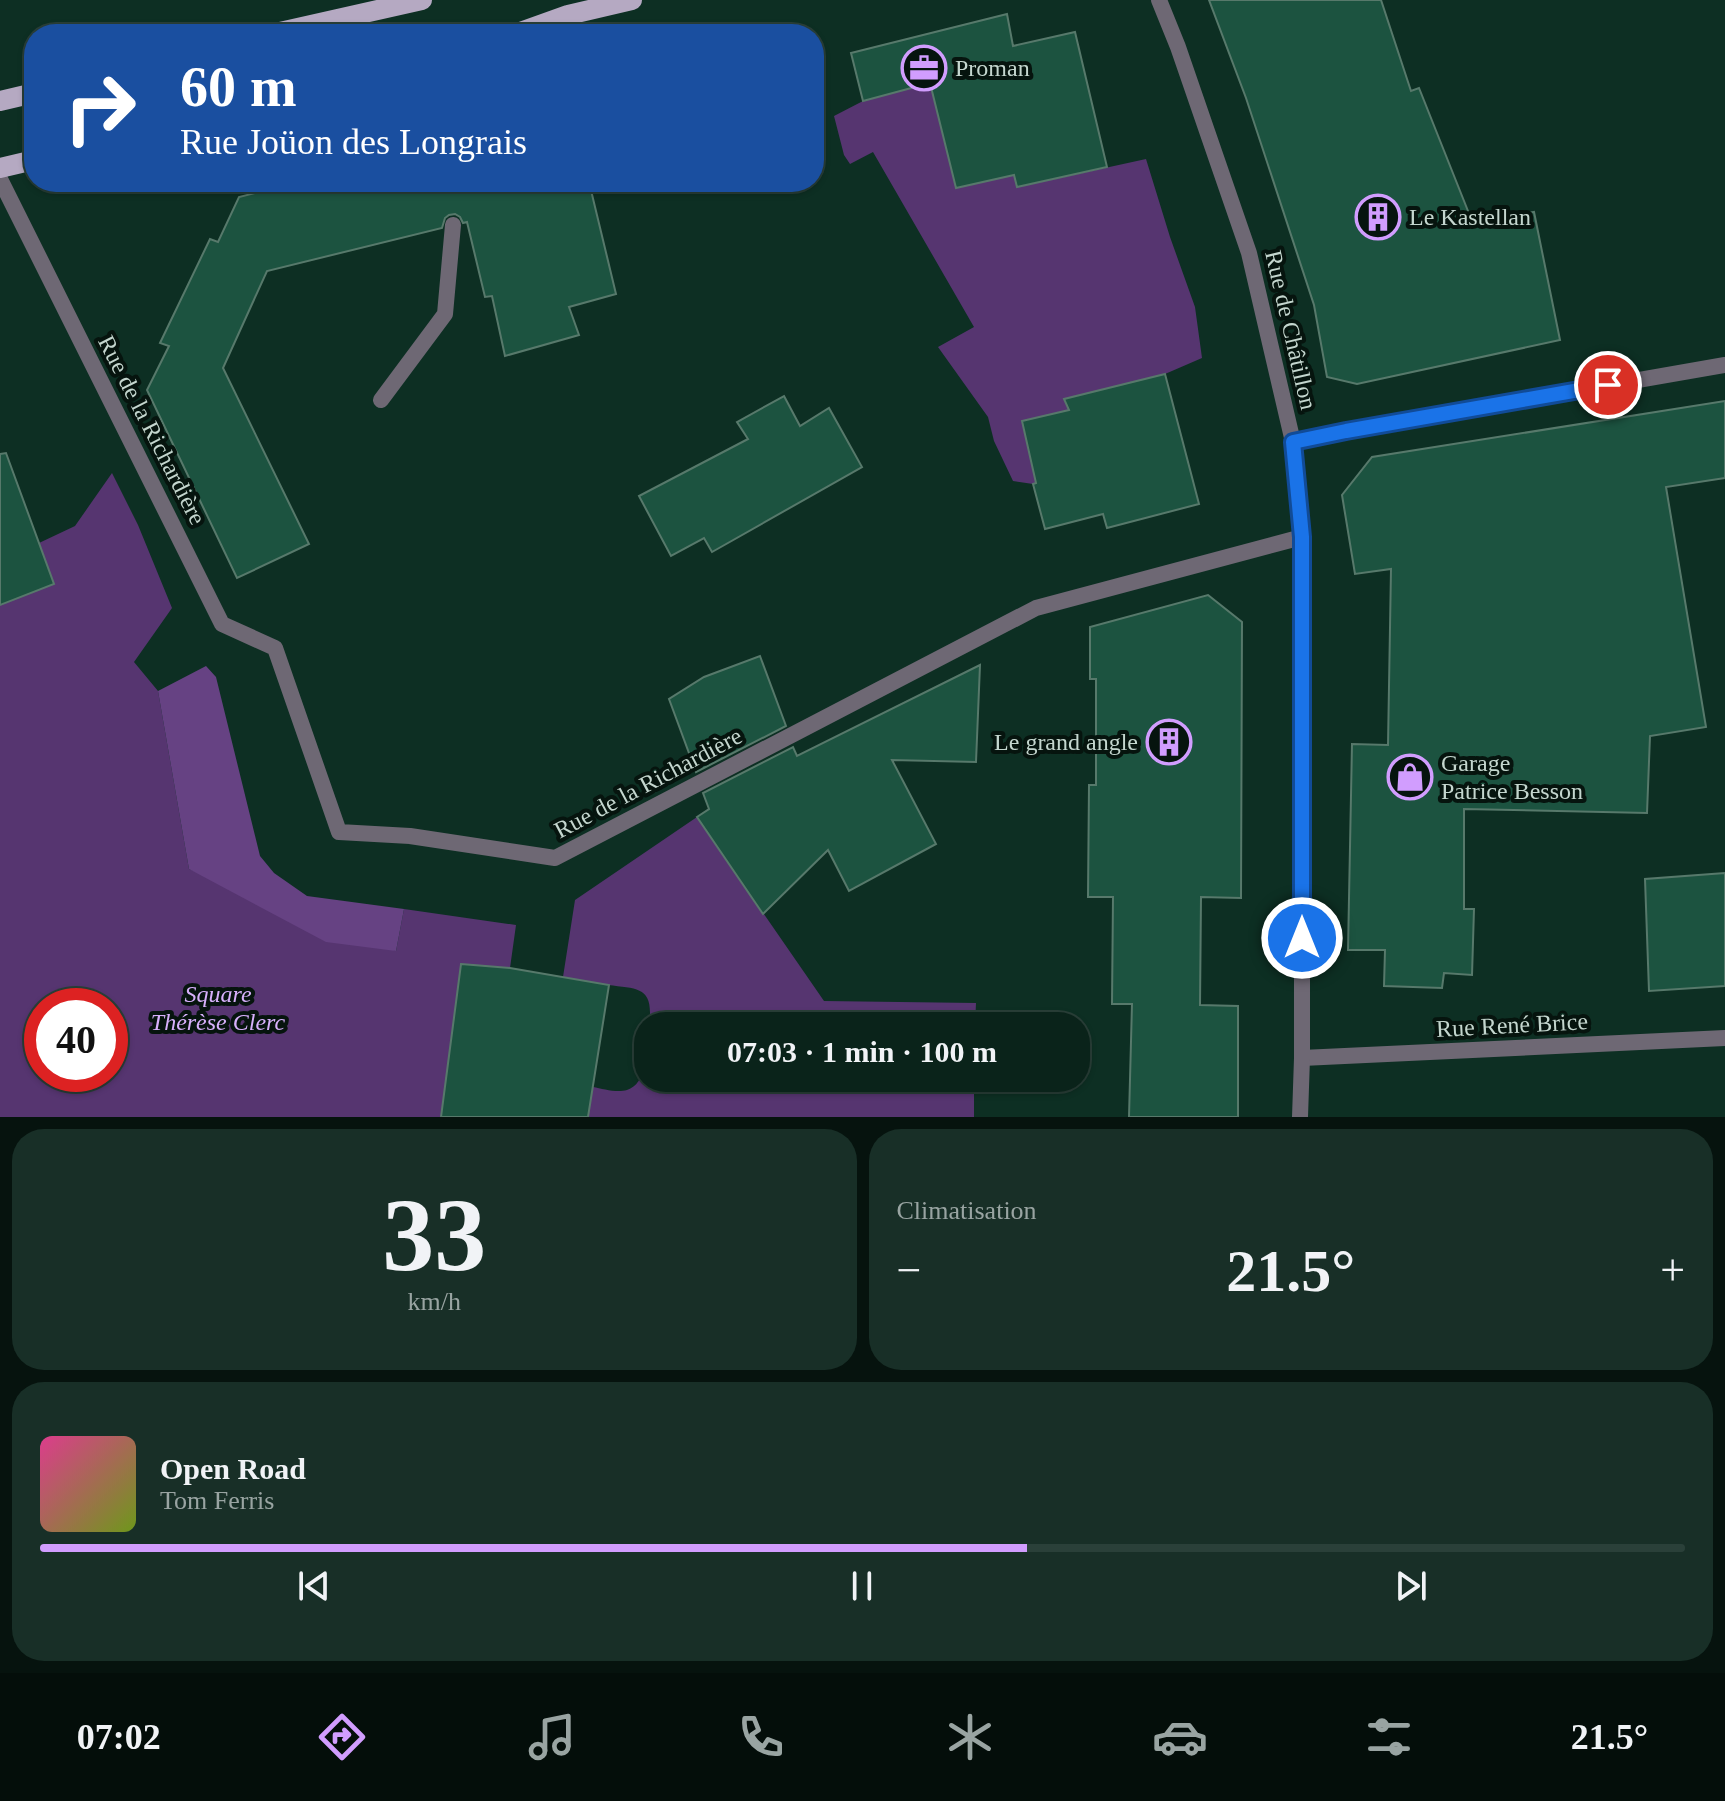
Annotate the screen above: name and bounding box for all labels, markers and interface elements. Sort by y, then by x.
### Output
office icon: Proman [900,44,948,92]
place label: Proman [955,55,1030,81]
icon: right [48,56,152,160]
text: 60 m [180,56,297,118]
text: Rue Joüon des Longrais [180,122,527,162]
building icon: Le Kastellan [1354,193,1402,241]
place label: Le Kastellan [1409,204,1531,230]
street label: Rue de Châtillon [1260,248,1322,412]
street label: Rue de la Richardière [93,331,211,529]
pin [1574,351,1642,419]
icon: arrive [1586,363,1630,407]
building icon: Le grand angle [1145,718,1193,766]
street label: Rue de la Richardière [550,723,746,843]
place label: Le grand angle [994,729,1138,755]
place label: Garage Patrice Besson [1441,750,1583,804]
shop icon: Garage Patrice Besson [1386,753,1434,801]
position arrow [1260,896,1344,980]
park label: Square Thérèse Clerc [151,981,286,1035]
speed limit sign: 40 [24,988,128,1092]
street label: Rue René Brice [1435,1008,1589,1042]
text: 07:03 · 1 min · 100 m [727,1035,997,1068]
text: 33 [382,1177,486,1292]
text: Climatisation [897,1196,1037,1225]
text: 21.5° [1226,1238,1355,1304]
text: − [897,1246,921,1295]
text: + [1660,1246,1685,1295]
text: km/h [408,1287,461,1316]
text: Open Road [160,1452,306,1485]
text: Tom Ferris [160,1486,274,1515]
icon: previous [292,1564,336,1608]
icon: pause [840,1564,884,1608]
icon: next [1389,1564,1433,1608]
icon: directions [314,1709,370,1765]
icon: music [524,1709,580,1765]
icon: phone [733,1709,789,1765]
icon: climate [942,1709,998,1765]
icon: car [1152,1709,1208,1765]
icon: filters [1361,1709,1417,1765]
text: 07:02 [77,1717,161,1757]
text: 21.5° [1571,1717,1648,1757]

